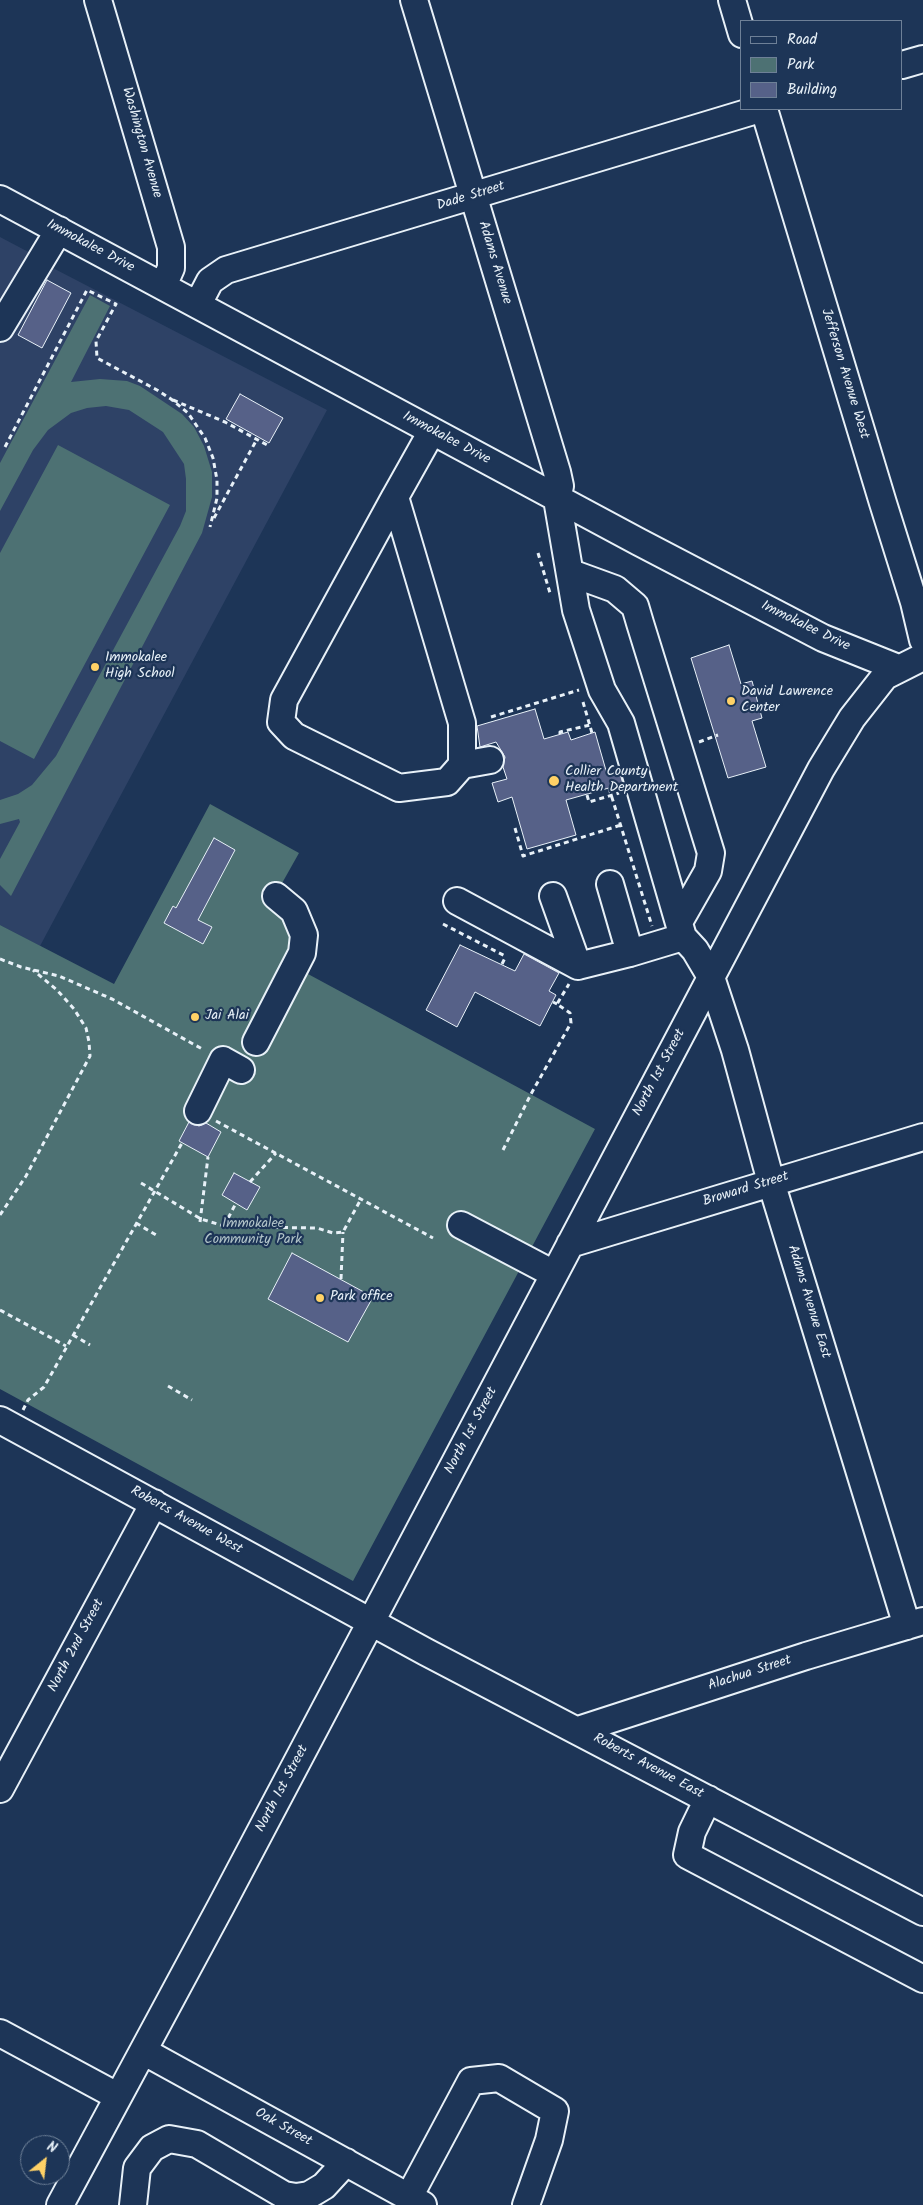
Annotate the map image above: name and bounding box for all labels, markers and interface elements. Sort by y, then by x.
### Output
legend [740,20,903,110]
text: Road [787,28,817,52]
text: Park [787,53,814,77]
text: Building [787,78,837,102]
street label: Washington Avenue [117,86,165,200]
street label: Dade Street [435,179,507,215]
street label: Immokalee Drive [43,217,137,277]
street label: Adams Avenue [473,219,515,307]
street label: Jefferson Avenue West [816,307,872,441]
street label: Immokalee Drive [399,409,493,469]
street label: Immokalee Drive [758,598,852,656]
place label: Immokalee High School [105,651,175,684]
marker: Immokalee High School [89,661,101,673]
place label: David Lawrence Center [741,685,833,718]
marker: David Lawrence Center [725,695,737,707]
place label: Collier County Health Department [565,765,678,798]
marker: Collier County Health Department [547,774,561,788]
place label: Jai Alai [205,1009,249,1025]
marker: Jai Alai [189,1011,201,1023]
street label: North 1st Street [630,1027,690,1119]
street label: Broward Street [701,1169,791,1211]
park label: Immokalee Community Park [204,1217,302,1250]
street label: Adams Avenue East [783,1243,833,1361]
place label: Park office [330,1290,393,1306]
marker: Park office [314,1292,326,1304]
street label: North 1st Street [442,1385,502,1477]
street label: Roberts Avenue West [127,1483,245,1559]
street label: North 2nd Street [45,1597,109,1695]
street label: Alachua Street [706,1653,794,1695]
street label: Roberts Avenue East [590,1731,706,1803]
street label: North 1st Street [253,1743,313,1835]
street label: Oak Street [251,2105,315,2151]
north arrow [20,2135,70,2185]
text: N [43,2136,61,2160]

